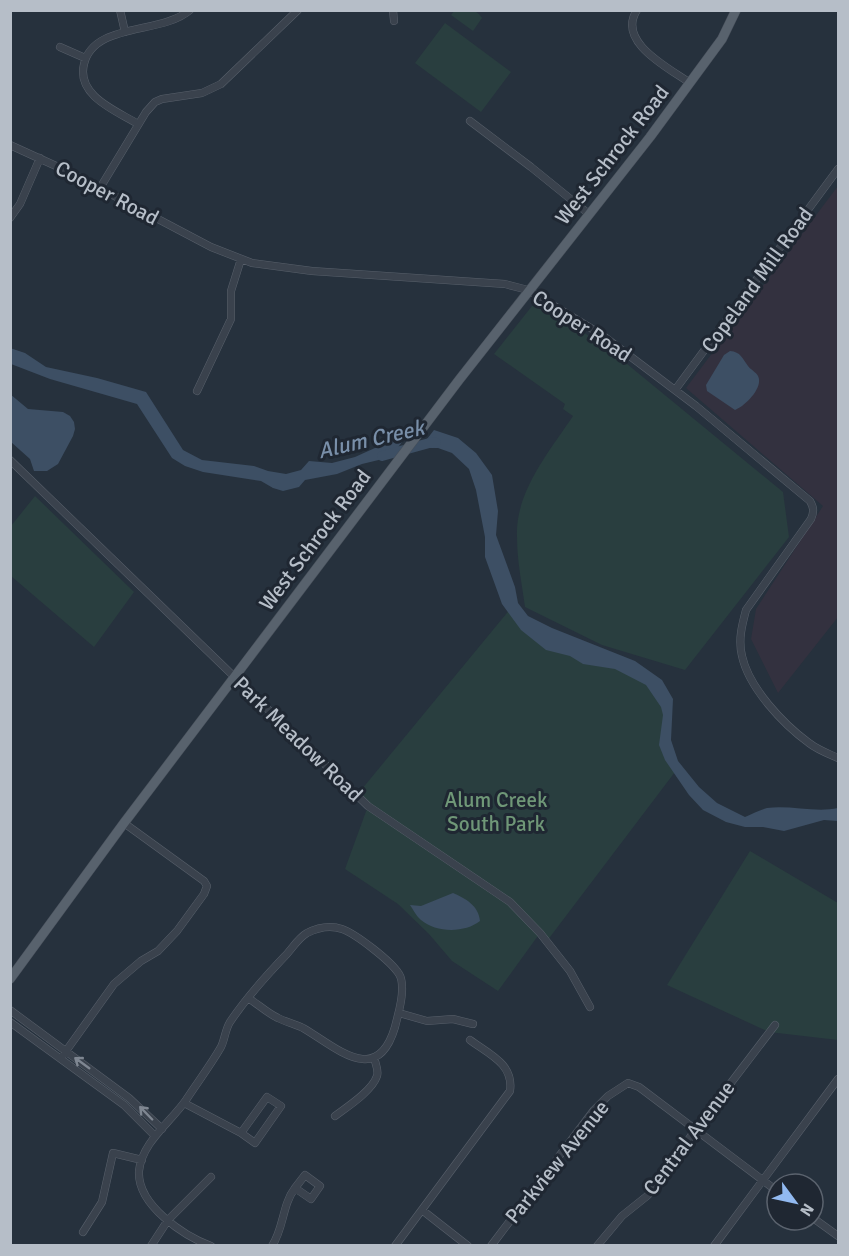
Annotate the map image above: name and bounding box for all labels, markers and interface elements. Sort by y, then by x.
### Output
street label: West Schrock Road [549,80,675,230]
street label: Cooper Road [51,155,163,231]
street label: Copeland Mill Road [696,202,818,358]
street label: Cooper Road [527,284,637,368]
water label: Alum Creek [315,413,429,464]
street label: West Schrock Road [253,464,377,616]
street label: Park Meadow Road [228,671,368,807]
park label: Alum Creek South Park [445,787,548,837]
one-way arrow [75,1057,91,1069]
street label: Central Avenue [638,1076,740,1200]
street label: Parkview Avenue [499,1095,615,1229]
one-way arrow [139,1105,154,1120]
north arrow [765,1172,825,1232]
text: N [795,1200,818,1220]

